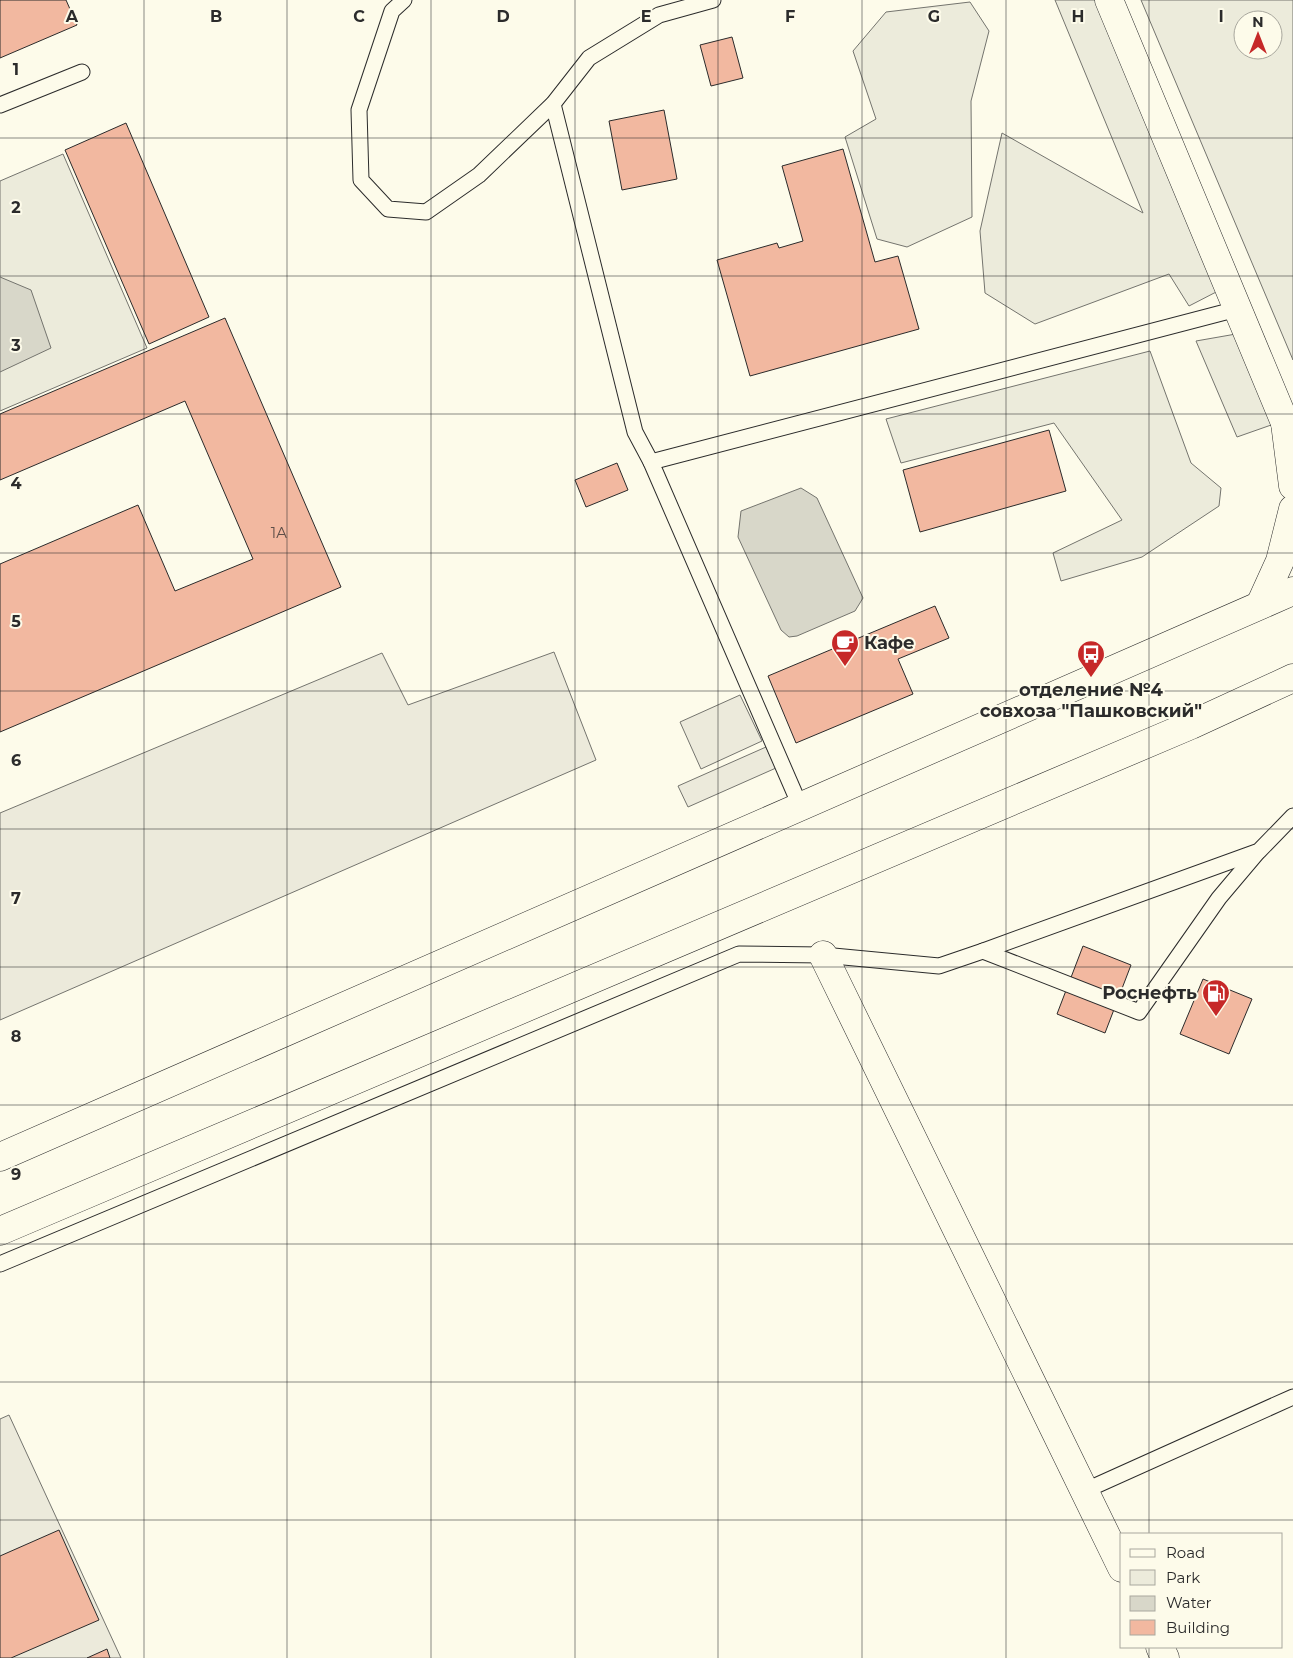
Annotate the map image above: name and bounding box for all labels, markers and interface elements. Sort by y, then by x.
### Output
text: A [65,7,79,26]
text: B [210,7,222,26]
text: C [353,7,365,26]
text: D [496,7,510,26]
text: E [641,7,651,26]
text: F [785,7,795,26]
text: G [928,7,940,26]
text: H [1072,7,1084,26]
text: I [1218,7,1224,26]
north arrow [1233,10,1283,60]
text: N [1252,13,1264,31]
text: 1 [13,60,19,79]
text: 2 [11,198,21,217]
text: 3 [10,336,21,355]
text: 4 [10,474,22,493]
house number: 1А [271,523,287,542]
text: 5 [11,612,21,631]
cafe icon: Кафе [830,628,860,667]
place label: Кафе [864,632,915,654]
bus stop icon: отделение №4 совхоза "Пашковский" [1076,639,1106,678]
place label: отделение №4 совхоза "Пашковский" [980,679,1202,722]
text: 6 [11,751,21,770]
text: 7 [11,889,21,908]
fuel station icon: Роснефть [1201,978,1231,1017]
place label: Роснефть [1102,982,1197,1004]
text: 8 [11,1027,21,1046]
text: 9 [11,1165,21,1184]
legend [1120,1533,1283,1648]
text: Road [1166,1543,1205,1562]
text: Park [1166,1568,1200,1587]
text: Water [1166,1593,1212,1612]
text: Building [1166,1618,1230,1637]

